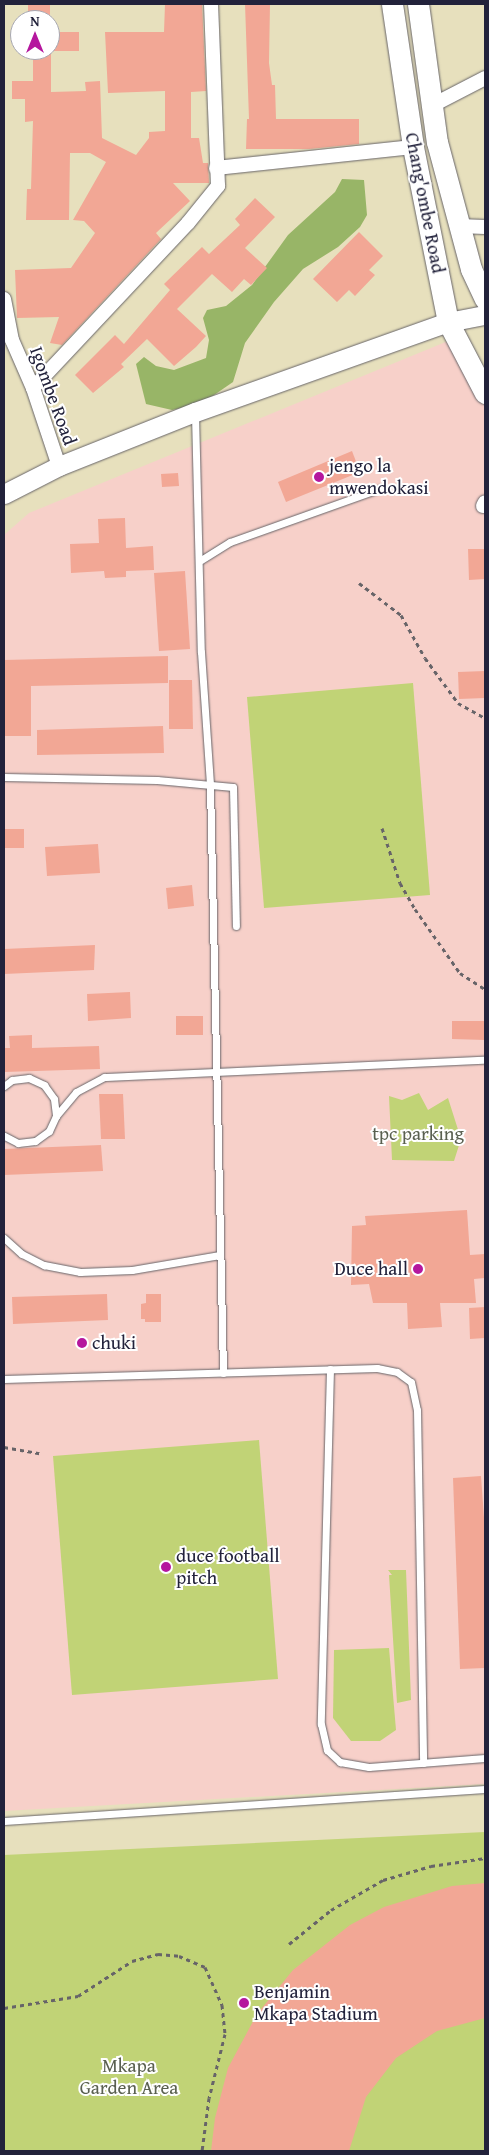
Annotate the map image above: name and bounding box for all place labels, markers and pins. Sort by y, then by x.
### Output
place label: jengo la mwendokasi [329,455,429,499]
marker: jengo la mwendokasi [313,471,325,483]
place label: Duce hall [334,1258,408,1280]
marker: Duce hall [412,1263,424,1275]
place label: chuki [92,1332,136,1354]
marker: chuki [76,1337,88,1349]
place label: duce football pitch [176,1545,280,1589]
marker: duce football pitch [160,1561,172,1573]
place label: Benjamin Mkapa Stadium [254,1981,378,2025]
marker: Benjamin Mkapa Stadium [238,1997,250,2009]

